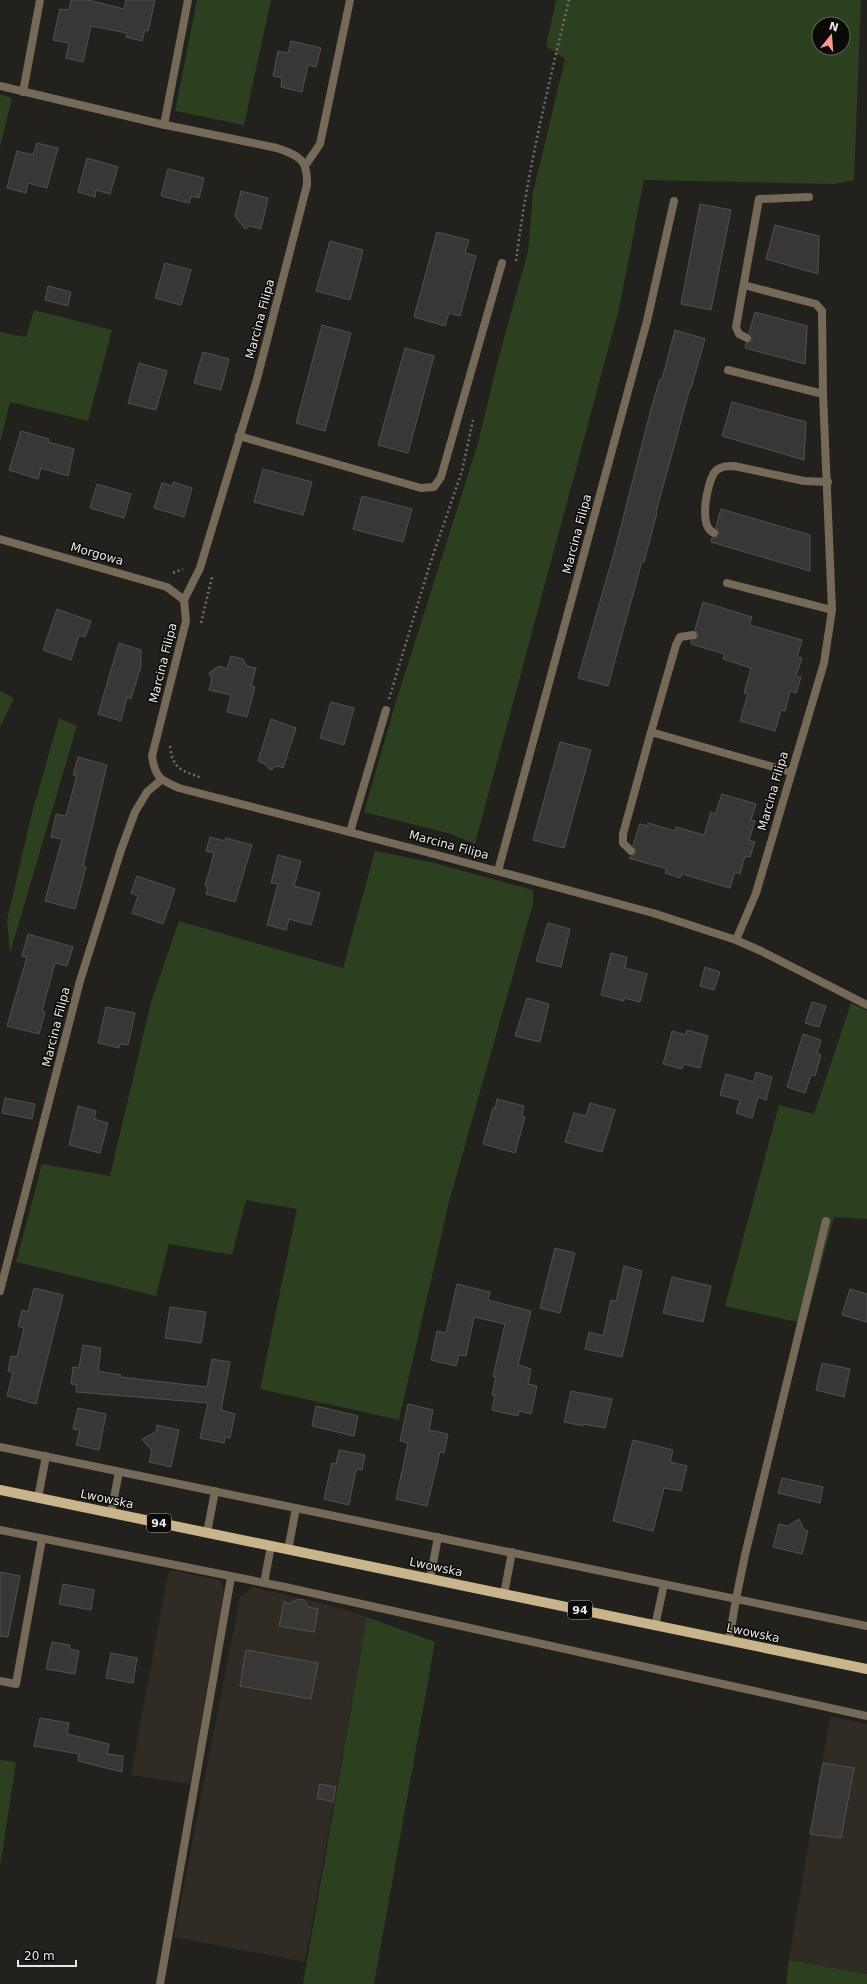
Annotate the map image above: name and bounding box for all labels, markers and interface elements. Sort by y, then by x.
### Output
north arrow [811,16,851,56]
text: N [827,19,840,34]
street label: Marcina Filipa [243,278,277,360]
street label: Marcina Filipa [560,493,594,575]
street label: Morgowa [69,540,125,568]
street label: Marcina Filipa [146,621,180,705]
street label: Marcina Filipa [755,750,791,832]
street label: Marcina Filipa [408,828,490,862]
street label: Marcina Filipa [39,985,73,1069]
street label: Lwowska [79,1487,135,1511]
road number: 94 [147,1514,171,1532]
street label: Lwowska [408,1555,464,1579]
road number: 94 [568,1601,592,1619]
street label: Lwowska [725,1621,781,1645]
scale bar [18,1942,76,1968]
text: 20 m [24,1949,55,1963]

